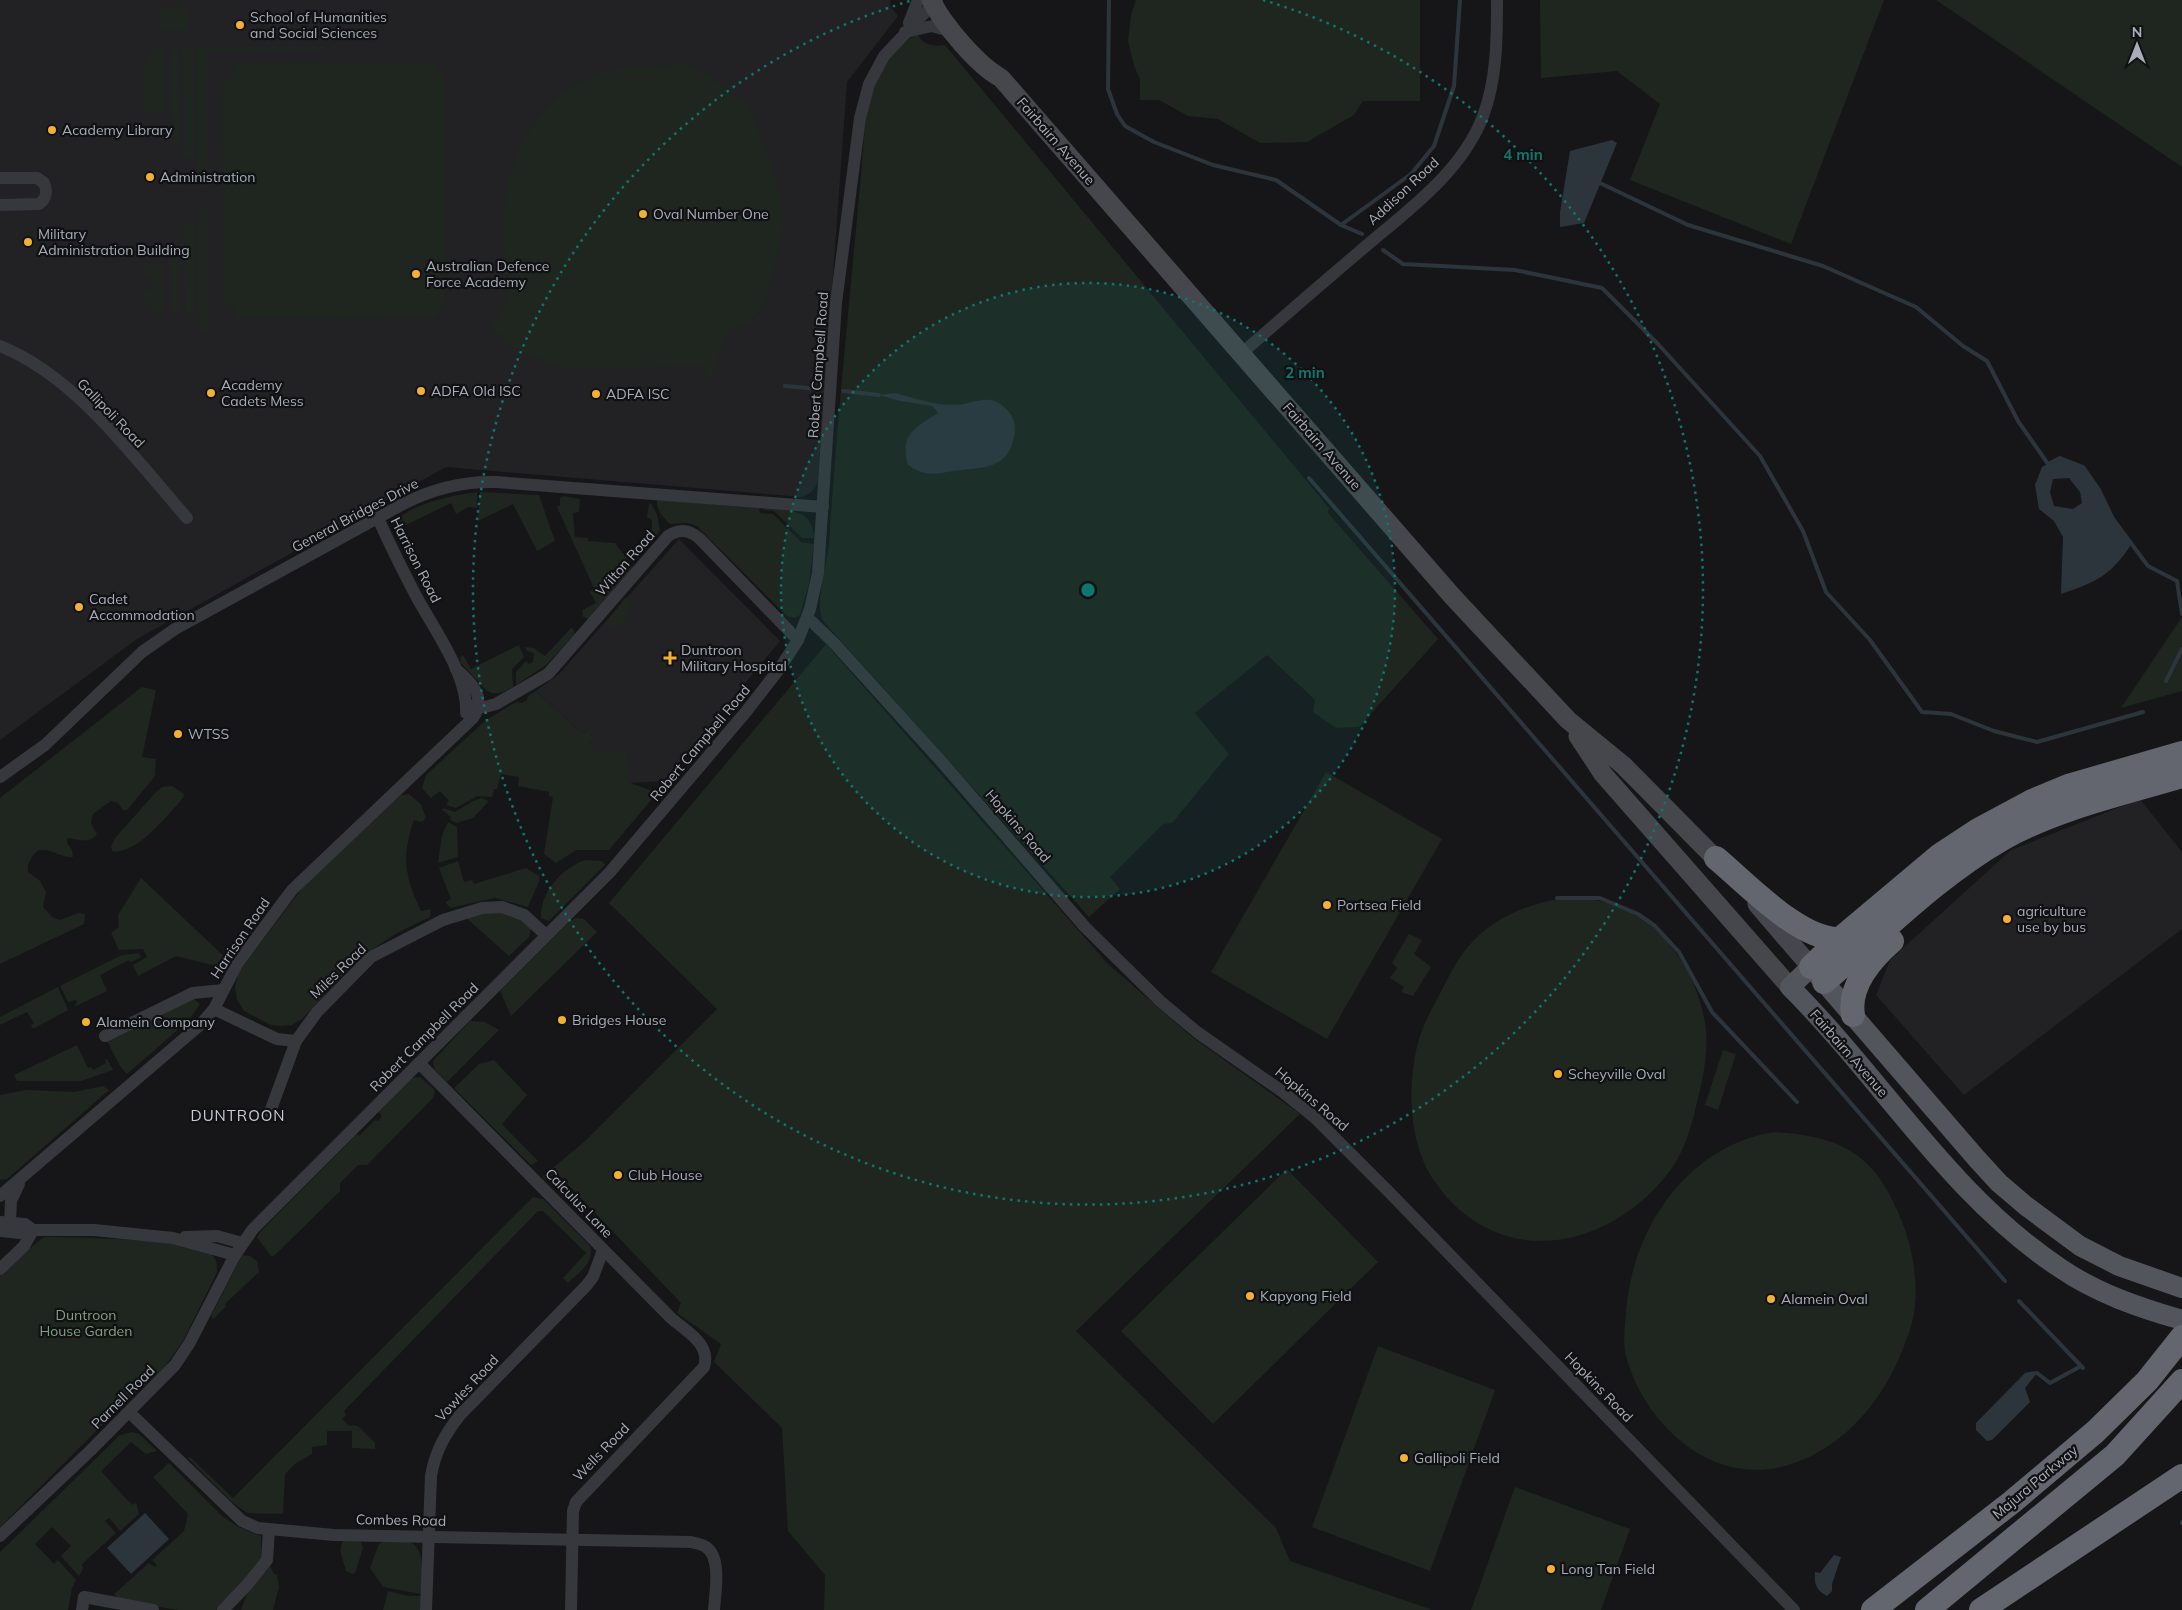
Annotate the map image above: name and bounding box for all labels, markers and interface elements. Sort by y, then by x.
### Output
place label: School of Humanities and Social Sciences [250,8,387,42]
marker: School of Humanities and Social Sciences [234,19,246,31]
north arrow [2112,20,2162,70]
text: N [2132,23,2142,41]
street label: Fairbairn Avenue [1013,93,1099,189]
place label: Academy Library [62,121,173,139]
marker: Academy Library [46,124,58,136]
text: 4 min [1503,145,1543,164]
street label: Addison Road [1363,153,1443,229]
place label: Administration [160,168,255,186]
marker: Administration [144,171,156,183]
place label: Oval Number One [653,205,769,223]
marker: Oval Number One [637,208,649,220]
place label: Military Administration Building [38,225,190,259]
marker: Military Administration Building [22,236,34,248]
place label: Australian Defence Force Academy [426,257,549,291]
marker: Australian Defence Force Academy [410,268,422,280]
street label: Robert Campbell Road [804,291,832,439]
text: 2 min [1285,363,1325,382]
street label: Gallipoli Road [73,374,149,452]
place label: Academy Cadets Mess [221,376,304,410]
place label: ADFA Old ISC [431,382,521,400]
marker: ADFA Old ISC [415,385,427,397]
place label: ADFA ISC [606,385,670,403]
marker: Academy Cadets Mess [205,387,217,399]
marker: ADFA ISC [590,388,602,400]
street label: Fairbairn Avenue [1279,398,1365,494]
street label: General Bridges Drive [289,474,421,556]
street label: Harrison Road [387,514,445,606]
street label: Wilton Road [592,526,658,600]
centre of rings [1079,581,1097,599]
place label: Cadet Accommodation [89,590,195,624]
marker: Cadet Accommodation [73,601,85,613]
place label: Duntroon Military Hospital [681,641,787,675]
marker: Duntroon Military Hospital [663,651,677,665]
street label: Robert Campbell Road [646,681,754,805]
place label: WTSS [188,725,230,743]
marker: WTSS [172,728,184,740]
street label: Hopkins Road [981,786,1055,866]
street label: Harrison Road [206,894,274,982]
place label: Portsea Field [1337,896,1421,914]
marker: Portsea Field [1321,899,1333,911]
place label: agriculture use by bus [2017,902,2086,936]
marker: agriculture use by bus [2001,913,2013,925]
street label: Miles Road [306,940,370,1002]
street label: Robert Campbell Road [366,979,482,1095]
street label: Fairbairn Avenue [1806,1005,1892,1101]
place label: Bridges House [572,1011,666,1029]
place label: Alamein Company [96,1013,215,1031]
marker: Bridges House [556,1014,568,1026]
marker: Alamein Company [80,1016,92,1028]
street label: Hopkins Road [1271,1063,1353,1135]
place label: Scheyville Oval [1568,1065,1666,1083]
marker: Scheyville Oval [1552,1068,1564,1080]
district label: DUNTROON [190,1106,286,1125]
street label: Calculus Lane [541,1164,617,1242]
place label: Club House [628,1166,702,1184]
marker: Club House [612,1169,624,1181]
place label: Kapyong Field [1260,1287,1352,1305]
marker: Kapyong Field [1244,1290,1256,1302]
place label: Alamein Oval [1781,1290,1868,1308]
marker: Alamein Oval [1765,1293,1777,1305]
park label: Duntroon House Garden [40,1306,132,1340]
street label: Hopkins Road [1561,1348,1637,1426]
street label: Vowles Road [431,1351,503,1425]
street label: Parnell Road [87,1361,159,1433]
street label: Wells Road [569,1419,633,1485]
street label: Majura Parkway [1989,1441,2082,1523]
place label: Gallipoli Field [1414,1449,1500,1467]
marker: Gallipoli Field [1398,1452,1410,1464]
street label: Combes Road [356,1510,446,1530]
place label: Long Tan Field [1561,1560,1655,1578]
marker: Long Tan Field [1545,1563,1557,1575]

